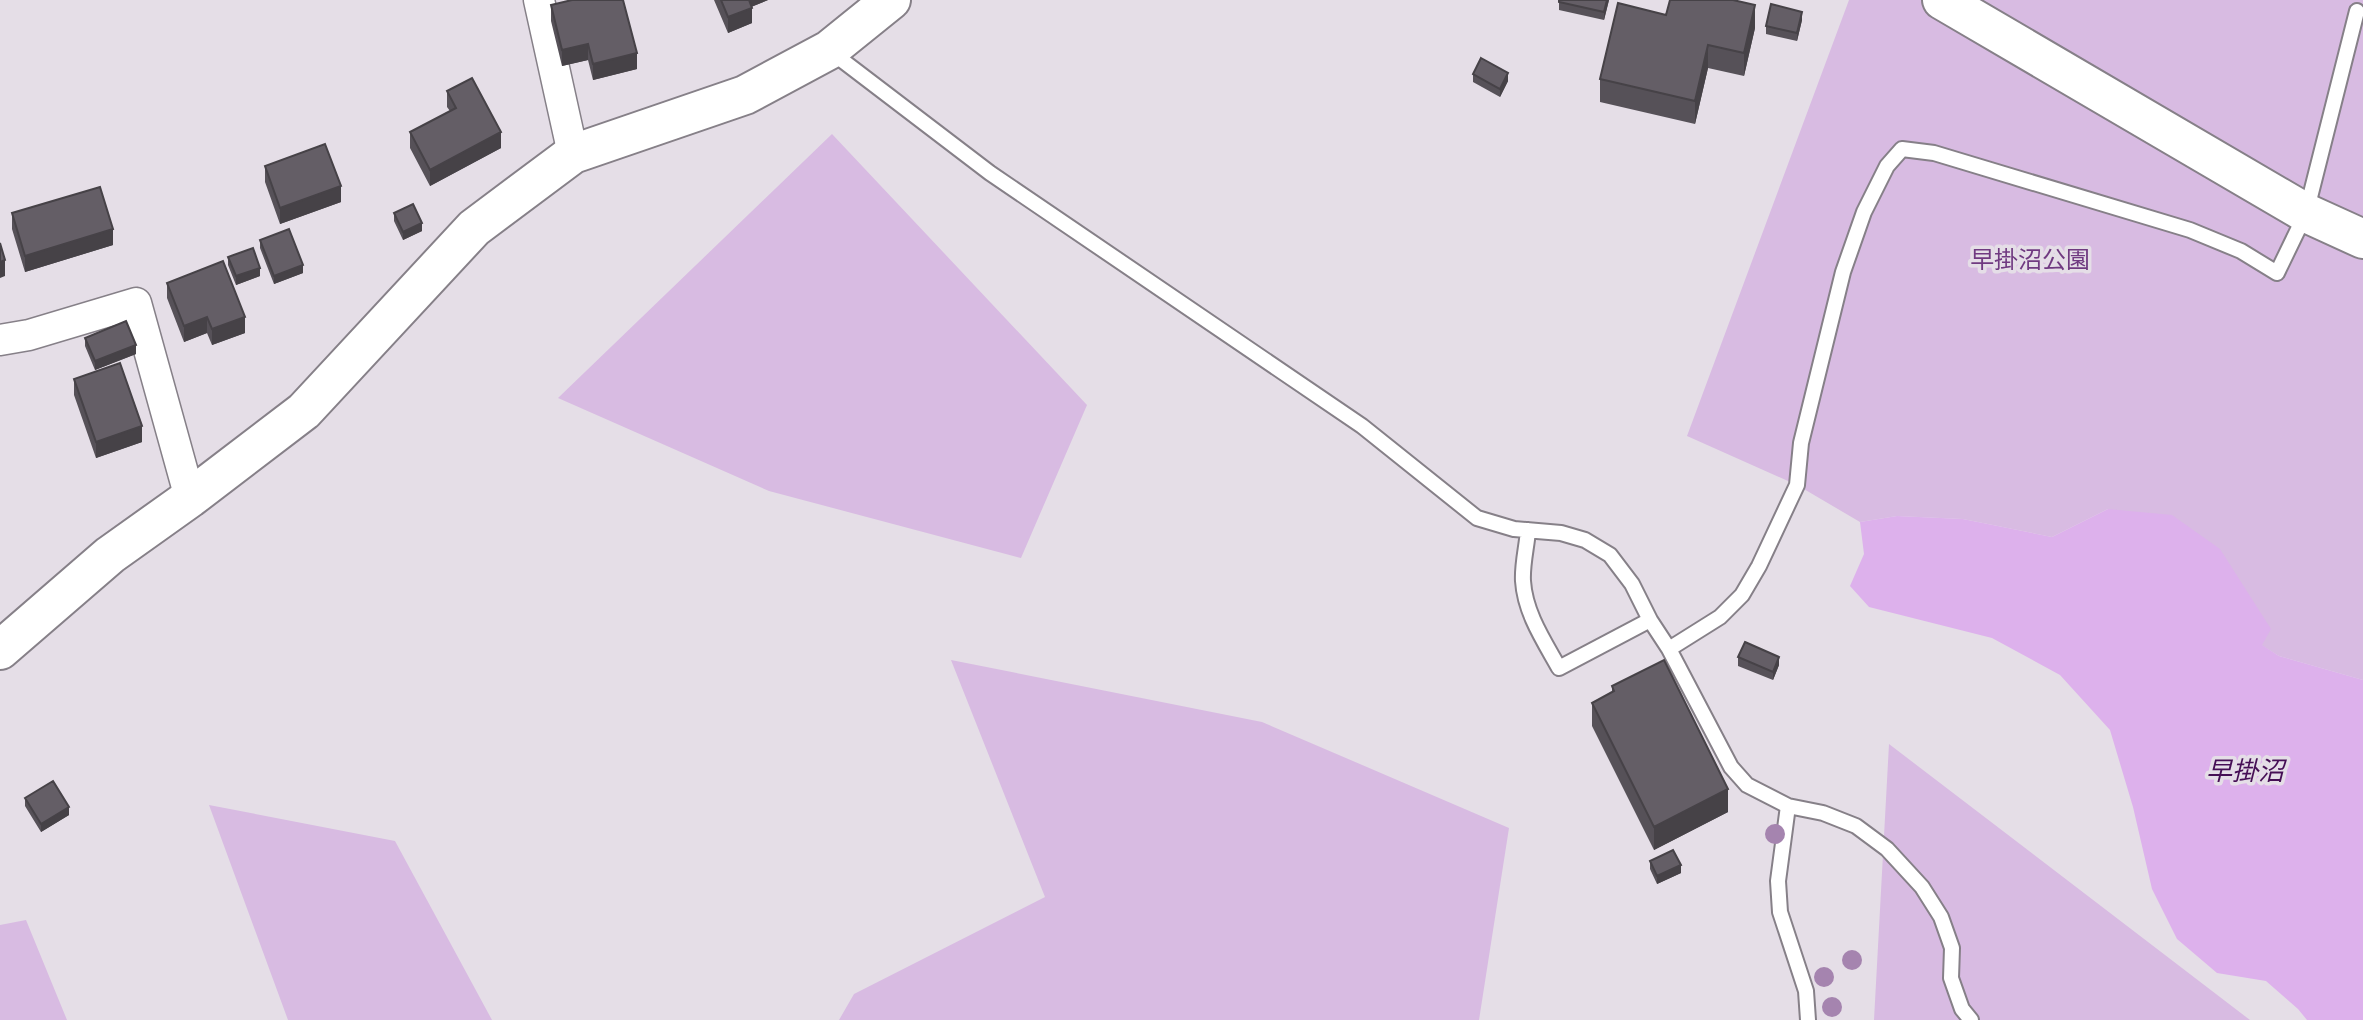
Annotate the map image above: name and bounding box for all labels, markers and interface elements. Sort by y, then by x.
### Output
park label: 早掛沼公園 [1970,245,2090,274]
water label: 早掛沼 [2206,755,2288,787]

